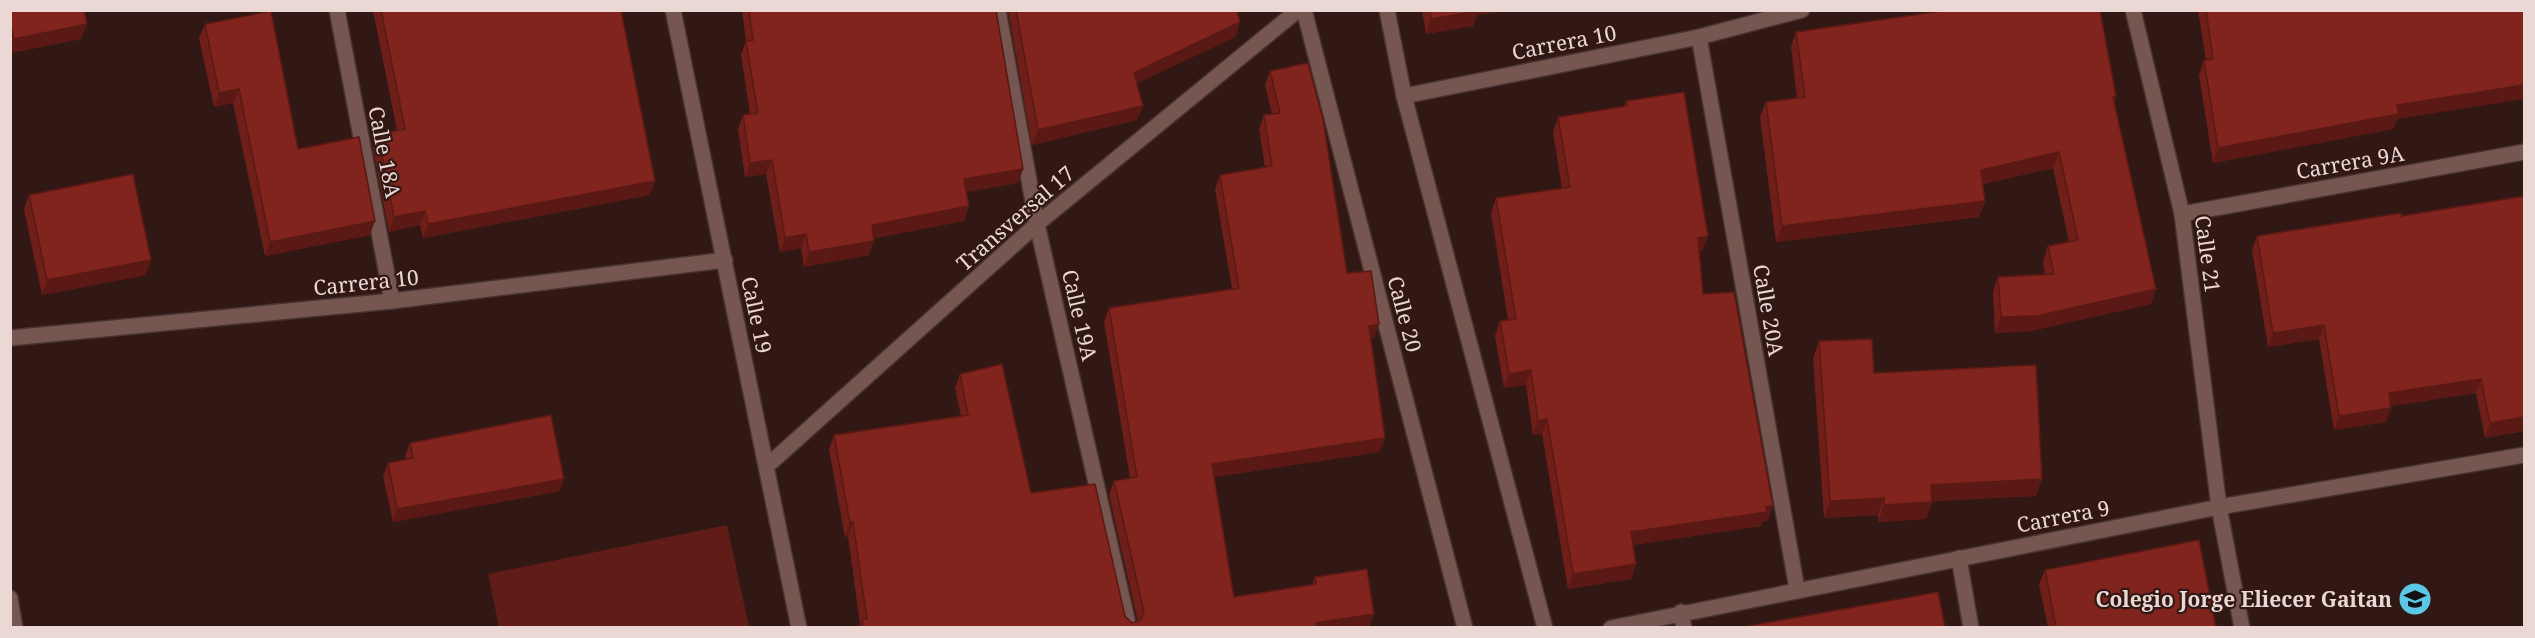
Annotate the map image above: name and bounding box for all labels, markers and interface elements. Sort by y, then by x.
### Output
street label: Carrera 10 [1509,18,1619,66]
street label: Calle 18A [362,104,408,200]
street label: Carrera 9A [2294,139,2406,185]
street label: Transversal 17 [950,159,1080,277]
street label: Calle 21 [2189,213,2227,295]
street label: Calle 20A [1747,262,1791,358]
street label: Carrera 10 [312,263,420,301]
street label: Calle 19A [1056,267,1104,364]
street label: Calle 20 [1381,273,1429,355]
street label: Calle 19 [735,274,779,356]
street label: Carrera 9 [2014,493,2112,539]
school or university icon: Colegio Jorge Eliecer Gaitan [2397,581,2433,617]
place label: Colegio Jorge Eliecer Gaitan [2095,585,2392,613]

